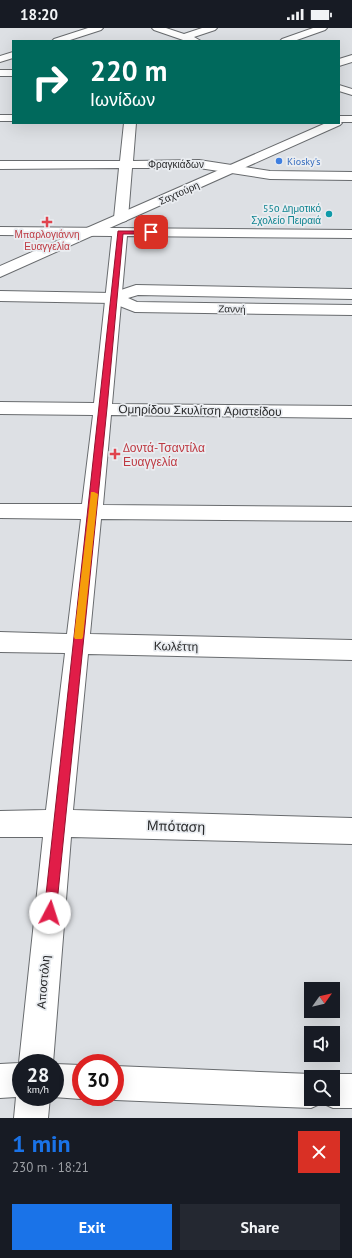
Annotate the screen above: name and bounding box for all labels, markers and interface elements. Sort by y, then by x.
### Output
text: 18:20 [20,5,58,24]
text: 220 m [90,52,167,89]
icon: right [24,56,76,108]
text: Ιωνίδων [90,88,155,111]
place label: Kiosky's [287,155,321,168]
marker: Kiosky's [274,156,284,166]
street label: Φραγκιάδων [148,158,204,171]
street label: Σαχτούρη [157,178,201,208]
place label: 55ο Δημοτικό Σχολείο Πειραιά [251,202,321,227]
marker: 55ο Δημοτικό Σχολείο Πειραιά [324,209,334,219]
pin [134,215,168,249]
marker: Μπαρλογιάννη Ευαγγελία [42,217,52,227]
icon: arrive [140,221,162,243]
place label: Μπαρλογιάννη Ευαγγελία [14,228,80,253]
street label: Ζαννή [218,302,246,316]
street label: Ομηρίδου Σκυλίτση Αριστείδου [118,401,282,419]
place label: Δοντά-Τσαντίλα Ευαγγελία [123,440,205,469]
marker: Δοντά-Τσαντίλα Ευαγγελία [110,449,120,459]
street label: Κωλέττη [154,638,198,654]
street label: Μπόταση [147,816,205,836]
position arrow [29,892,71,934]
street label: Αποστόλη [33,954,53,1010]
north arrow [304,982,340,1018]
map controls [304,982,340,1106]
button: sound [304,1026,340,1062]
speed limit sign: 30 [72,1054,124,1106]
text: 28 [27,1062,49,1088]
button: search [304,1070,340,1106]
text: km/h [27,1083,49,1096]
text: 1 min [12,1128,71,1159]
button: close [298,1131,340,1173]
text: 230 m · 18:21 [12,1159,89,1176]
button: Exit [12,1204,172,1250]
button: Share [180,1204,340,1250]

